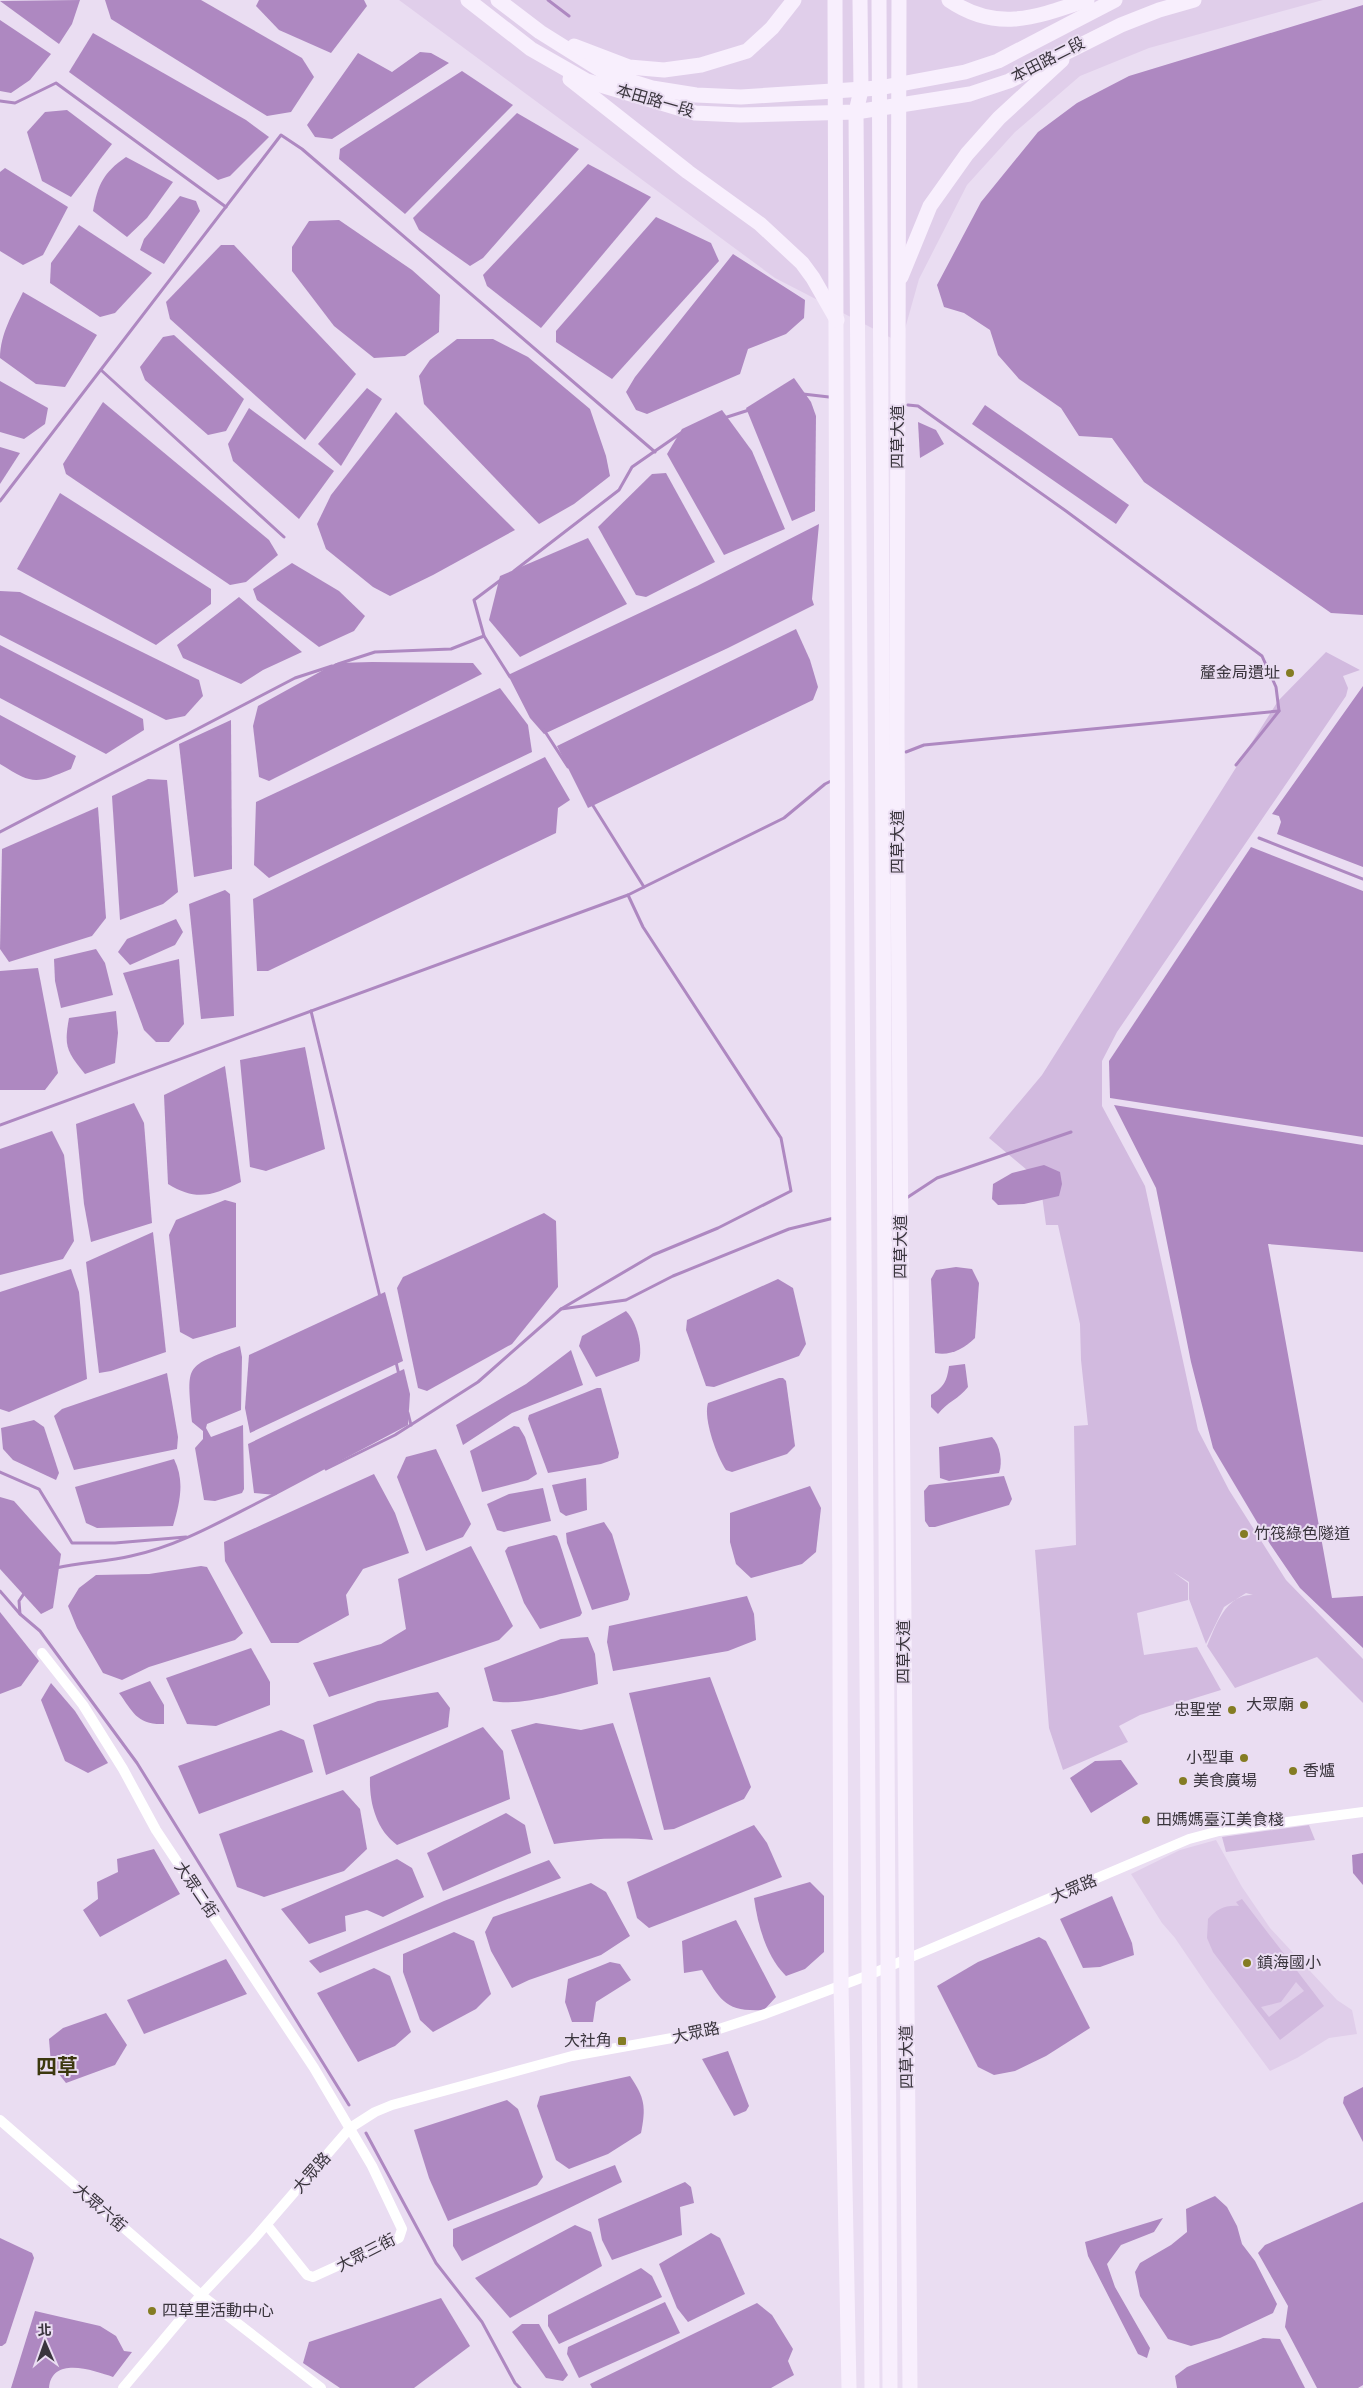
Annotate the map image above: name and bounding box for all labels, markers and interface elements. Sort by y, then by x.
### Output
street label: 本田路二段 [1007,32,1089,88]
street label: 本田路一段 [614,79,696,123]
street label: 四草大道 [887,405,909,469]
place label: 釐金局遺址 [1200,662,1280,684]
marker: 釐金局遺址 [1284,667,1296,679]
street label: 四草大道 [887,810,909,874]
street label: 四草大道 [890,1215,912,1279]
place label: 竹筏綠色隧道 [1254,1523,1350,1545]
marker: 竹筏綠色隧道 [1238,1528,1250,1540]
street label: 四草大道 [893,1620,915,1684]
place label: 大眾廟 [1246,1694,1294,1716]
place label: 忠聖堂 [1174,1699,1222,1721]
marker: 大眾廟 [1298,1699,1310,1711]
marker: 忠聖堂 [1226,1704,1238,1716]
place label: 小型車 [1186,1747,1234,1769]
marker: 小型車 [1238,1752,1250,1764]
place label: 香爐 [1303,1760,1335,1782]
marker: 香爐 [1287,1765,1299,1777]
place label: 美食廣場 [1193,1770,1257,1792]
marker: 美食廣場 [1177,1775,1189,1787]
place label: 田媽媽臺江美食棧 [1156,1809,1284,1831]
marker: 田媽媽臺江美食棧 [1140,1814,1152,1826]
street label: 大眾二街 [169,1857,223,1923]
street label: 大眾路 [1048,1869,1100,1909]
place label: 鎮海國小 [1257,1952,1321,1974]
marker: 鎮海國小 [1241,1957,1253,1969]
street label: 大眾路 [670,2017,722,2049]
street label: 四草大道 [895,2025,919,2089]
place label: 大社角 [564,2030,612,2052]
marker: 大社角 [616,2035,628,2047]
district label: 四草 [36,2053,78,2081]
street label: 大眾路 [288,2148,336,2198]
street label: 大眾六街 [69,2179,131,2237]
street label: 大眾三街 [332,2229,400,2277]
place label: 四草里活動中心 [162,2300,274,2322]
marker: 四草里活動中心 [146,2305,158,2317]
north arrow [20,2318,70,2368]
text: 北 [37,2321,52,2340]

